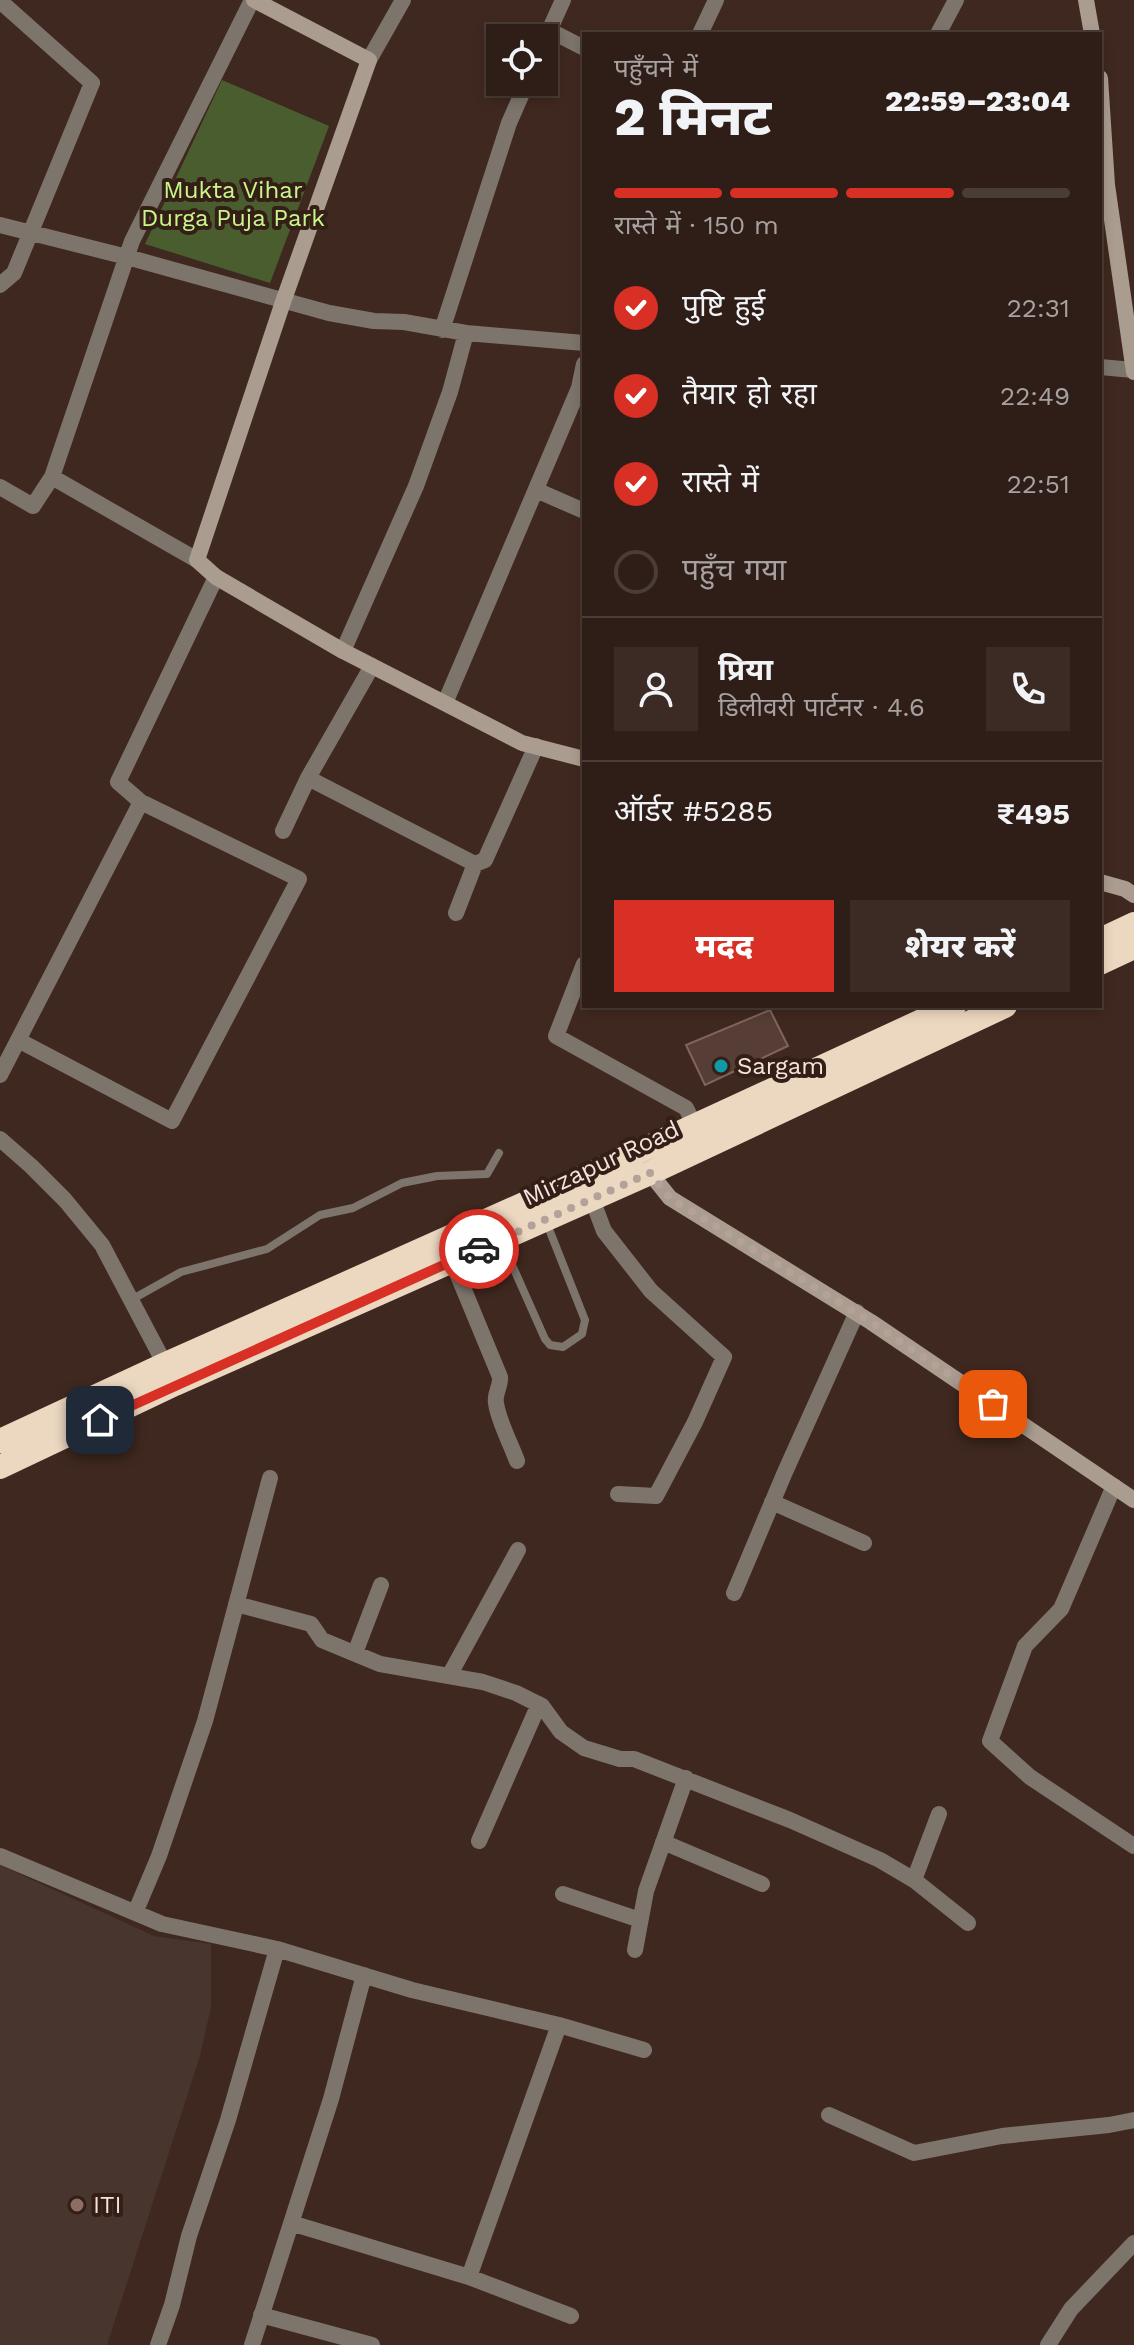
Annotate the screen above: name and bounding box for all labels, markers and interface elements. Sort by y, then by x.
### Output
map controls [486,24,558,96]
button: locate [486,24,558,96]
text: पहुँचने में [614,53,698,83]
text: 22:59–23:04 [885,83,1070,118]
text: 2 मिनट [614,87,771,148]
park label: Mukta Vihar Durga Puja Park [141,176,325,232]
text: रास्ते में · 150 m [614,210,779,240]
icon: check [614,286,658,330]
text: पुष्टि हुई [682,288,765,323]
text: 22:31 [1007,293,1070,323]
icon: check [614,374,658,418]
text: तैयार हो रहा [682,376,817,411]
text: 22:49 [1000,381,1070,411]
icon: check [614,462,658,506]
text: रास्ते में [682,464,759,499]
text: 22:51 [1007,469,1070,499]
text: पहुँच गया [682,552,786,587]
button: person [614,647,698,731]
button: phone [986,647,1070,731]
text: प्रिया [718,652,773,687]
text: डिलीवरी पार्टनर · 4.6 [718,692,925,722]
text: ऑर्डर #5285 [614,793,773,828]
text: ₹495 [997,796,1070,831]
button: मदद [614,900,834,992]
button: शेयर करें [850,900,1070,992]
place label: Sargam [737,1052,824,1080]
marker: Sargam [712,1057,730,1075]
street label: Mirzapur Road [519,1115,683,1211]
courier [439,1209,519,1289]
icon: car [457,1227,501,1271]
pin [959,1370,1027,1438]
icon: bag [971,1382,1015,1426]
pin [66,1386,134,1454]
icon: home [78,1398,122,1442]
place label: ITI [93,2191,122,2219]
marker: ITI [68,2196,86,2214]

